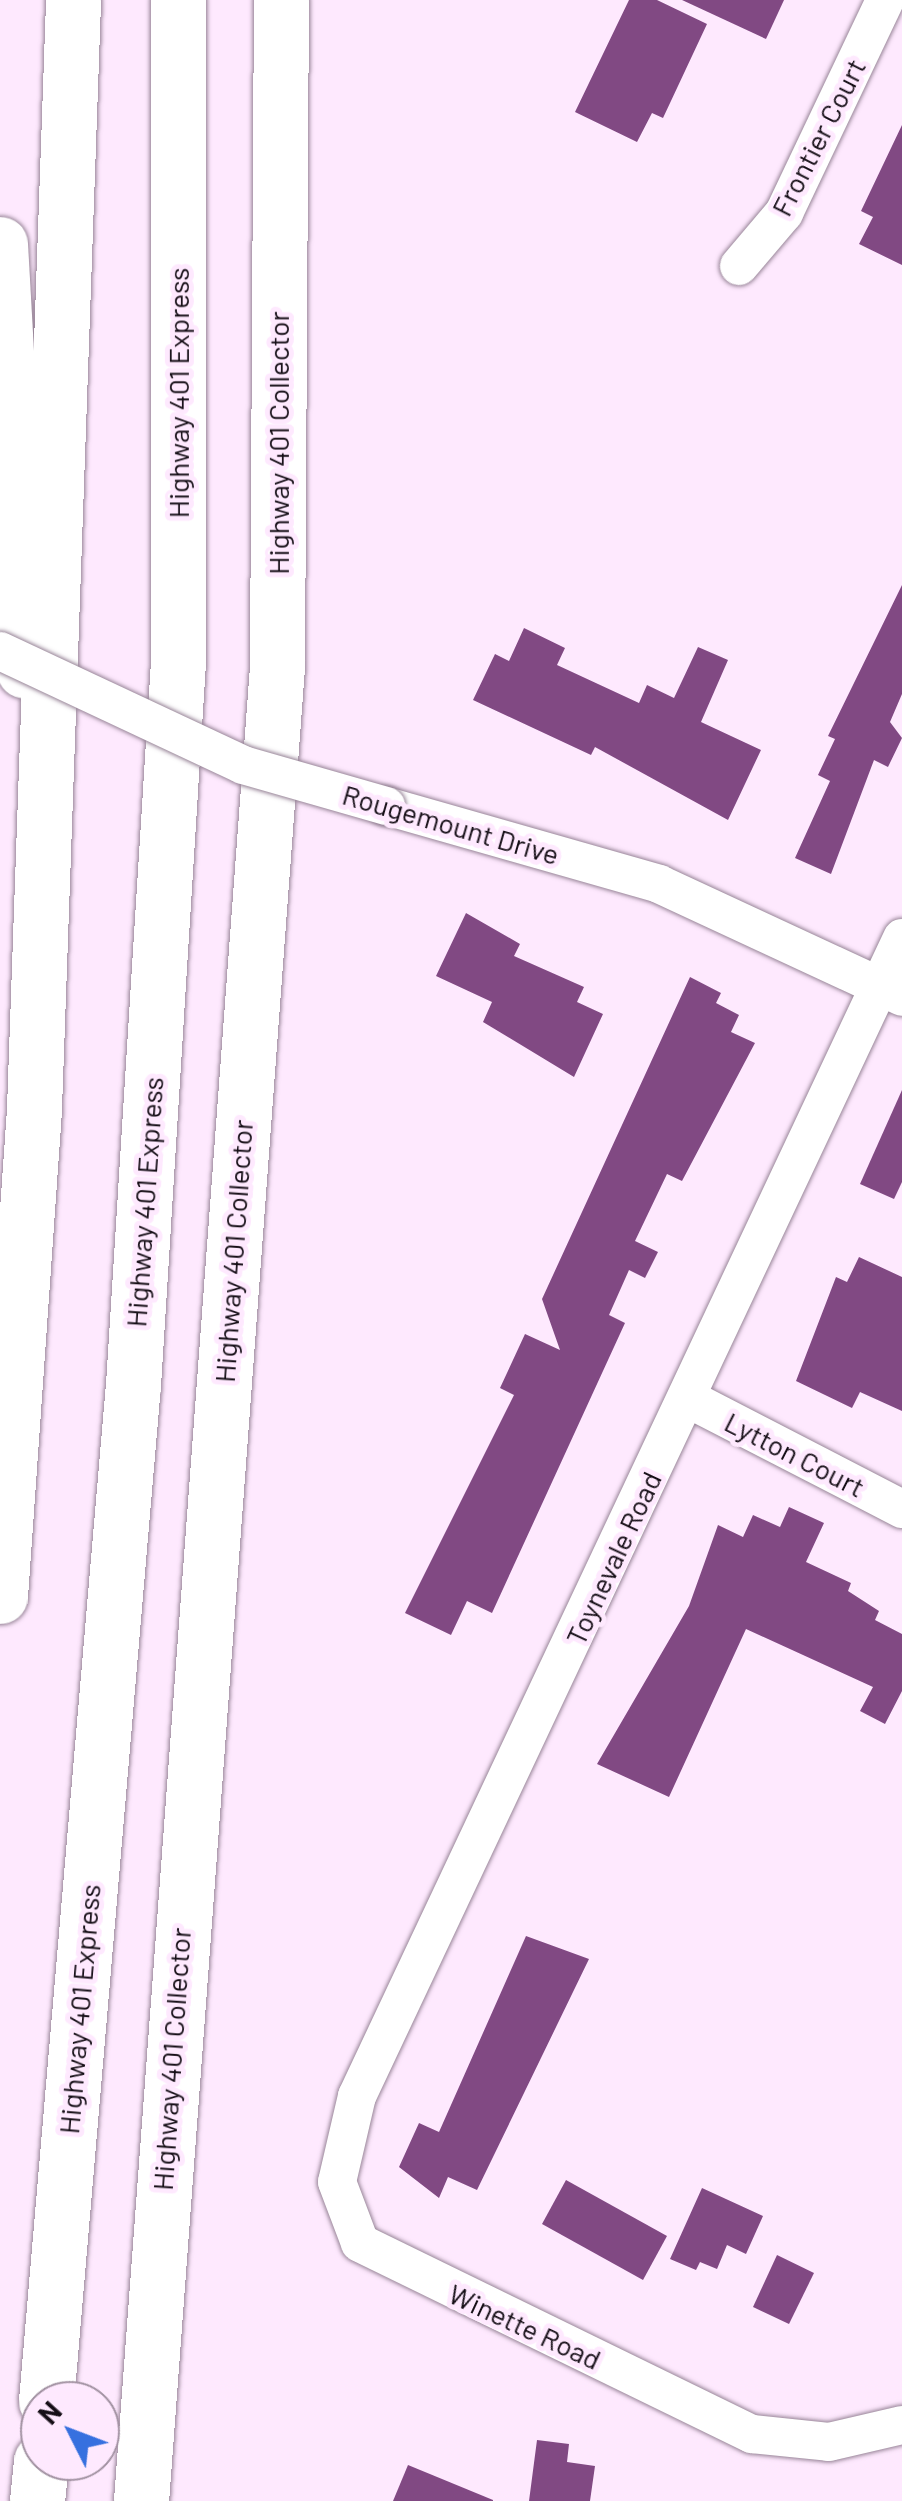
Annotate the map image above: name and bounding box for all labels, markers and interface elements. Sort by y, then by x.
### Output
street label: Frontier Court [764,53,872,221]
street label: Highway 401 Express [161,268,195,518]
street label: Highway 401 Collector [261,311,295,575]
street label: Rougemount Drive [339,777,563,871]
street label: Highway 401 Express [118,1076,170,1328]
street label: Highway 401 Collector [207,1118,259,1384]
street label: Lytton Court [719,1404,871,1504]
street label: Toynevale Road [558,1466,668,1650]
street label: Highway 401 Express [51,1883,107,2135]
street label: Highway 401 Collector [145,1926,197,2192]
street label: Winette Road [444,2276,606,2376]
north arrow [20,2381,120,2481]
text: N [30,2394,68,2431]

